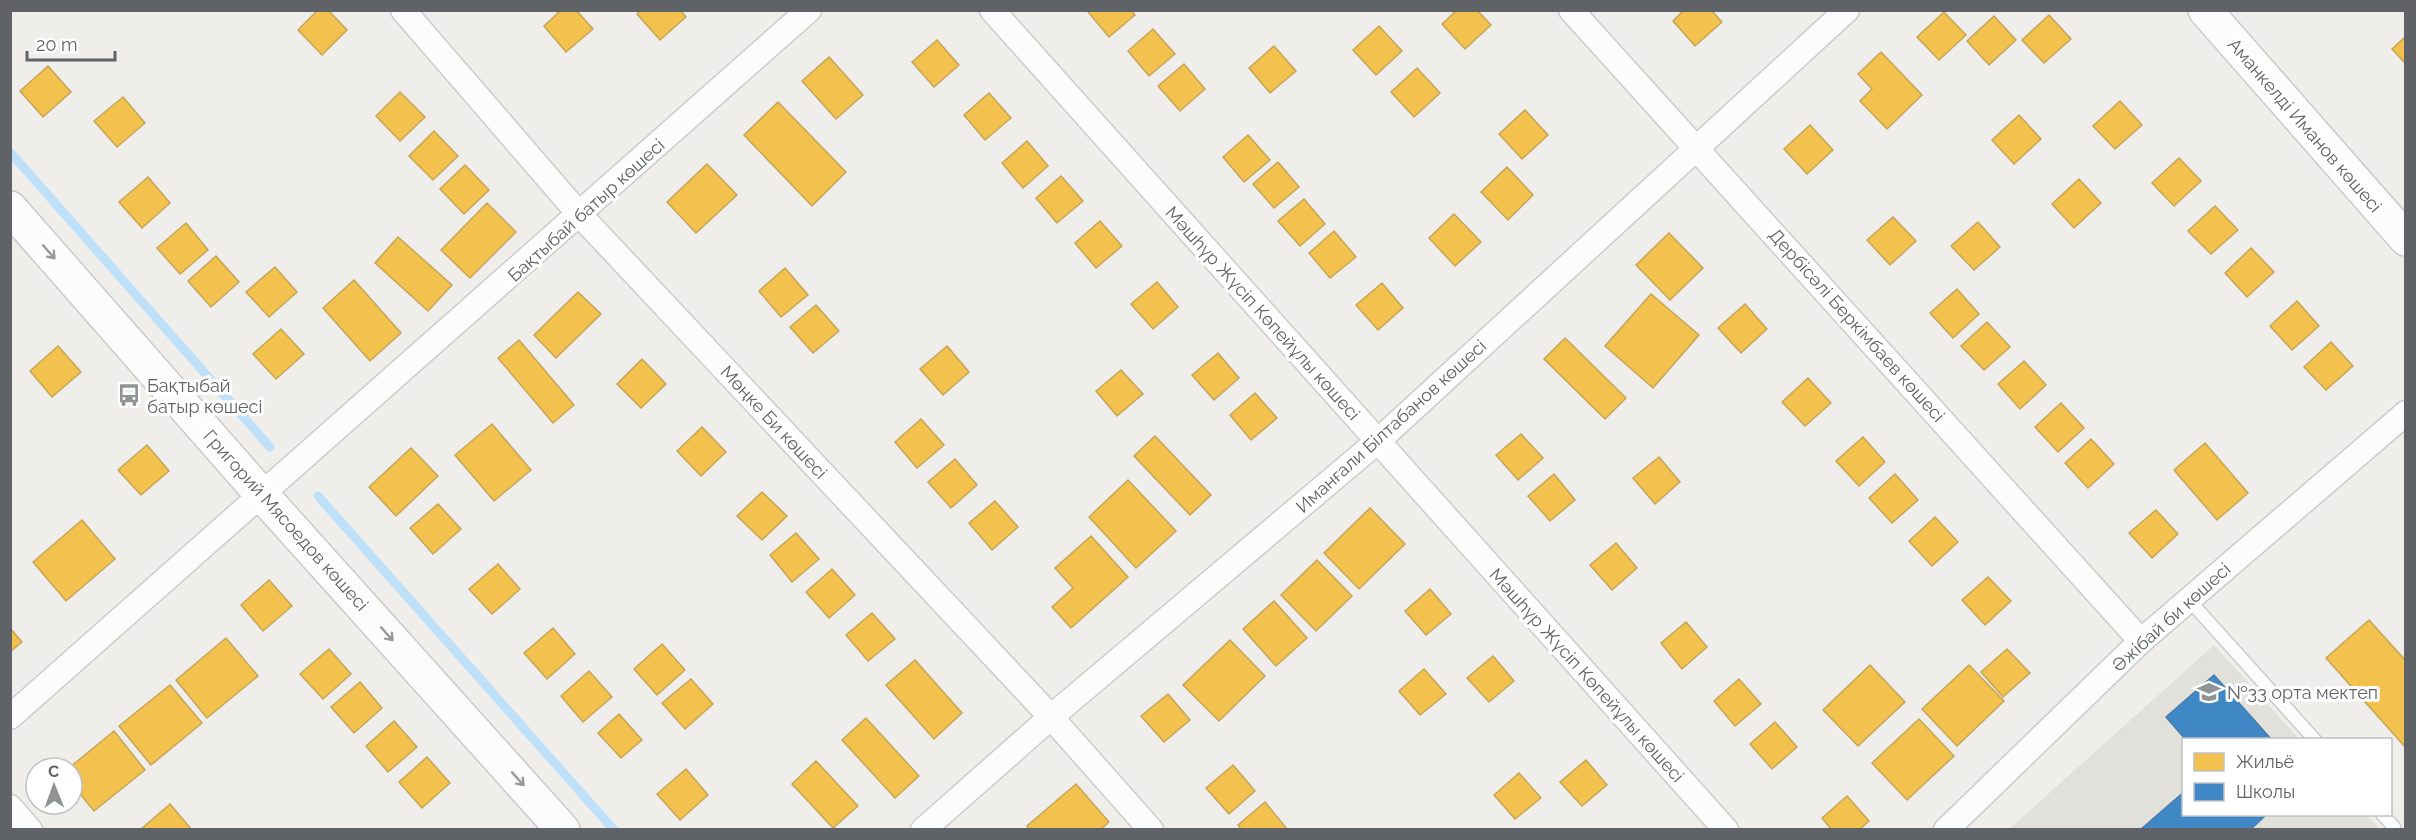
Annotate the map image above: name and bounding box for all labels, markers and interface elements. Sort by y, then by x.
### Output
scale bar [27,24,116,62]
text: 20 m [36,34,78,55]
street label: Аманкелді Иманов көшесі [2224,34,2386,216]
street label: Бақтыбай батыр көшесі [503,134,669,286]
street label: Мәшһүр Жүсіп Көпейұлы көшесі [1161,202,1365,424]
street label: Дербісәлі Беркімбаев көшесі [1765,224,1949,426]
one-way arrow [42,244,56,259]
street label: Иманғали Білтабанов көшесі [1292,335,1490,517]
street label: Мөңке Би көшесі [716,361,832,483]
place label: Бақтыбай батыр көшесі [147,375,262,417]
bus stop icon: Бақтыбай батыр көшесі [116,382,142,408]
street label: Григорий Мясоедов көшесі [199,425,373,615]
street label: Әжібай би көшесі [2108,558,2234,676]
street label: Мәшһүр Жүсіп Көпейұлы көшесі [1485,564,1689,786]
one-way arrow [380,626,394,641]
school or university icon: №33 орта мектеп [2196,679,2222,705]
place label: №33 орта мектеп [2227,682,2378,703]
legend [2182,738,2392,816]
text: Жильё [2236,751,2294,772]
north arrow [24,756,84,816]
text: С [48,762,59,781]
one-way arrow [511,771,525,786]
text: Школы [2236,781,2295,802]

